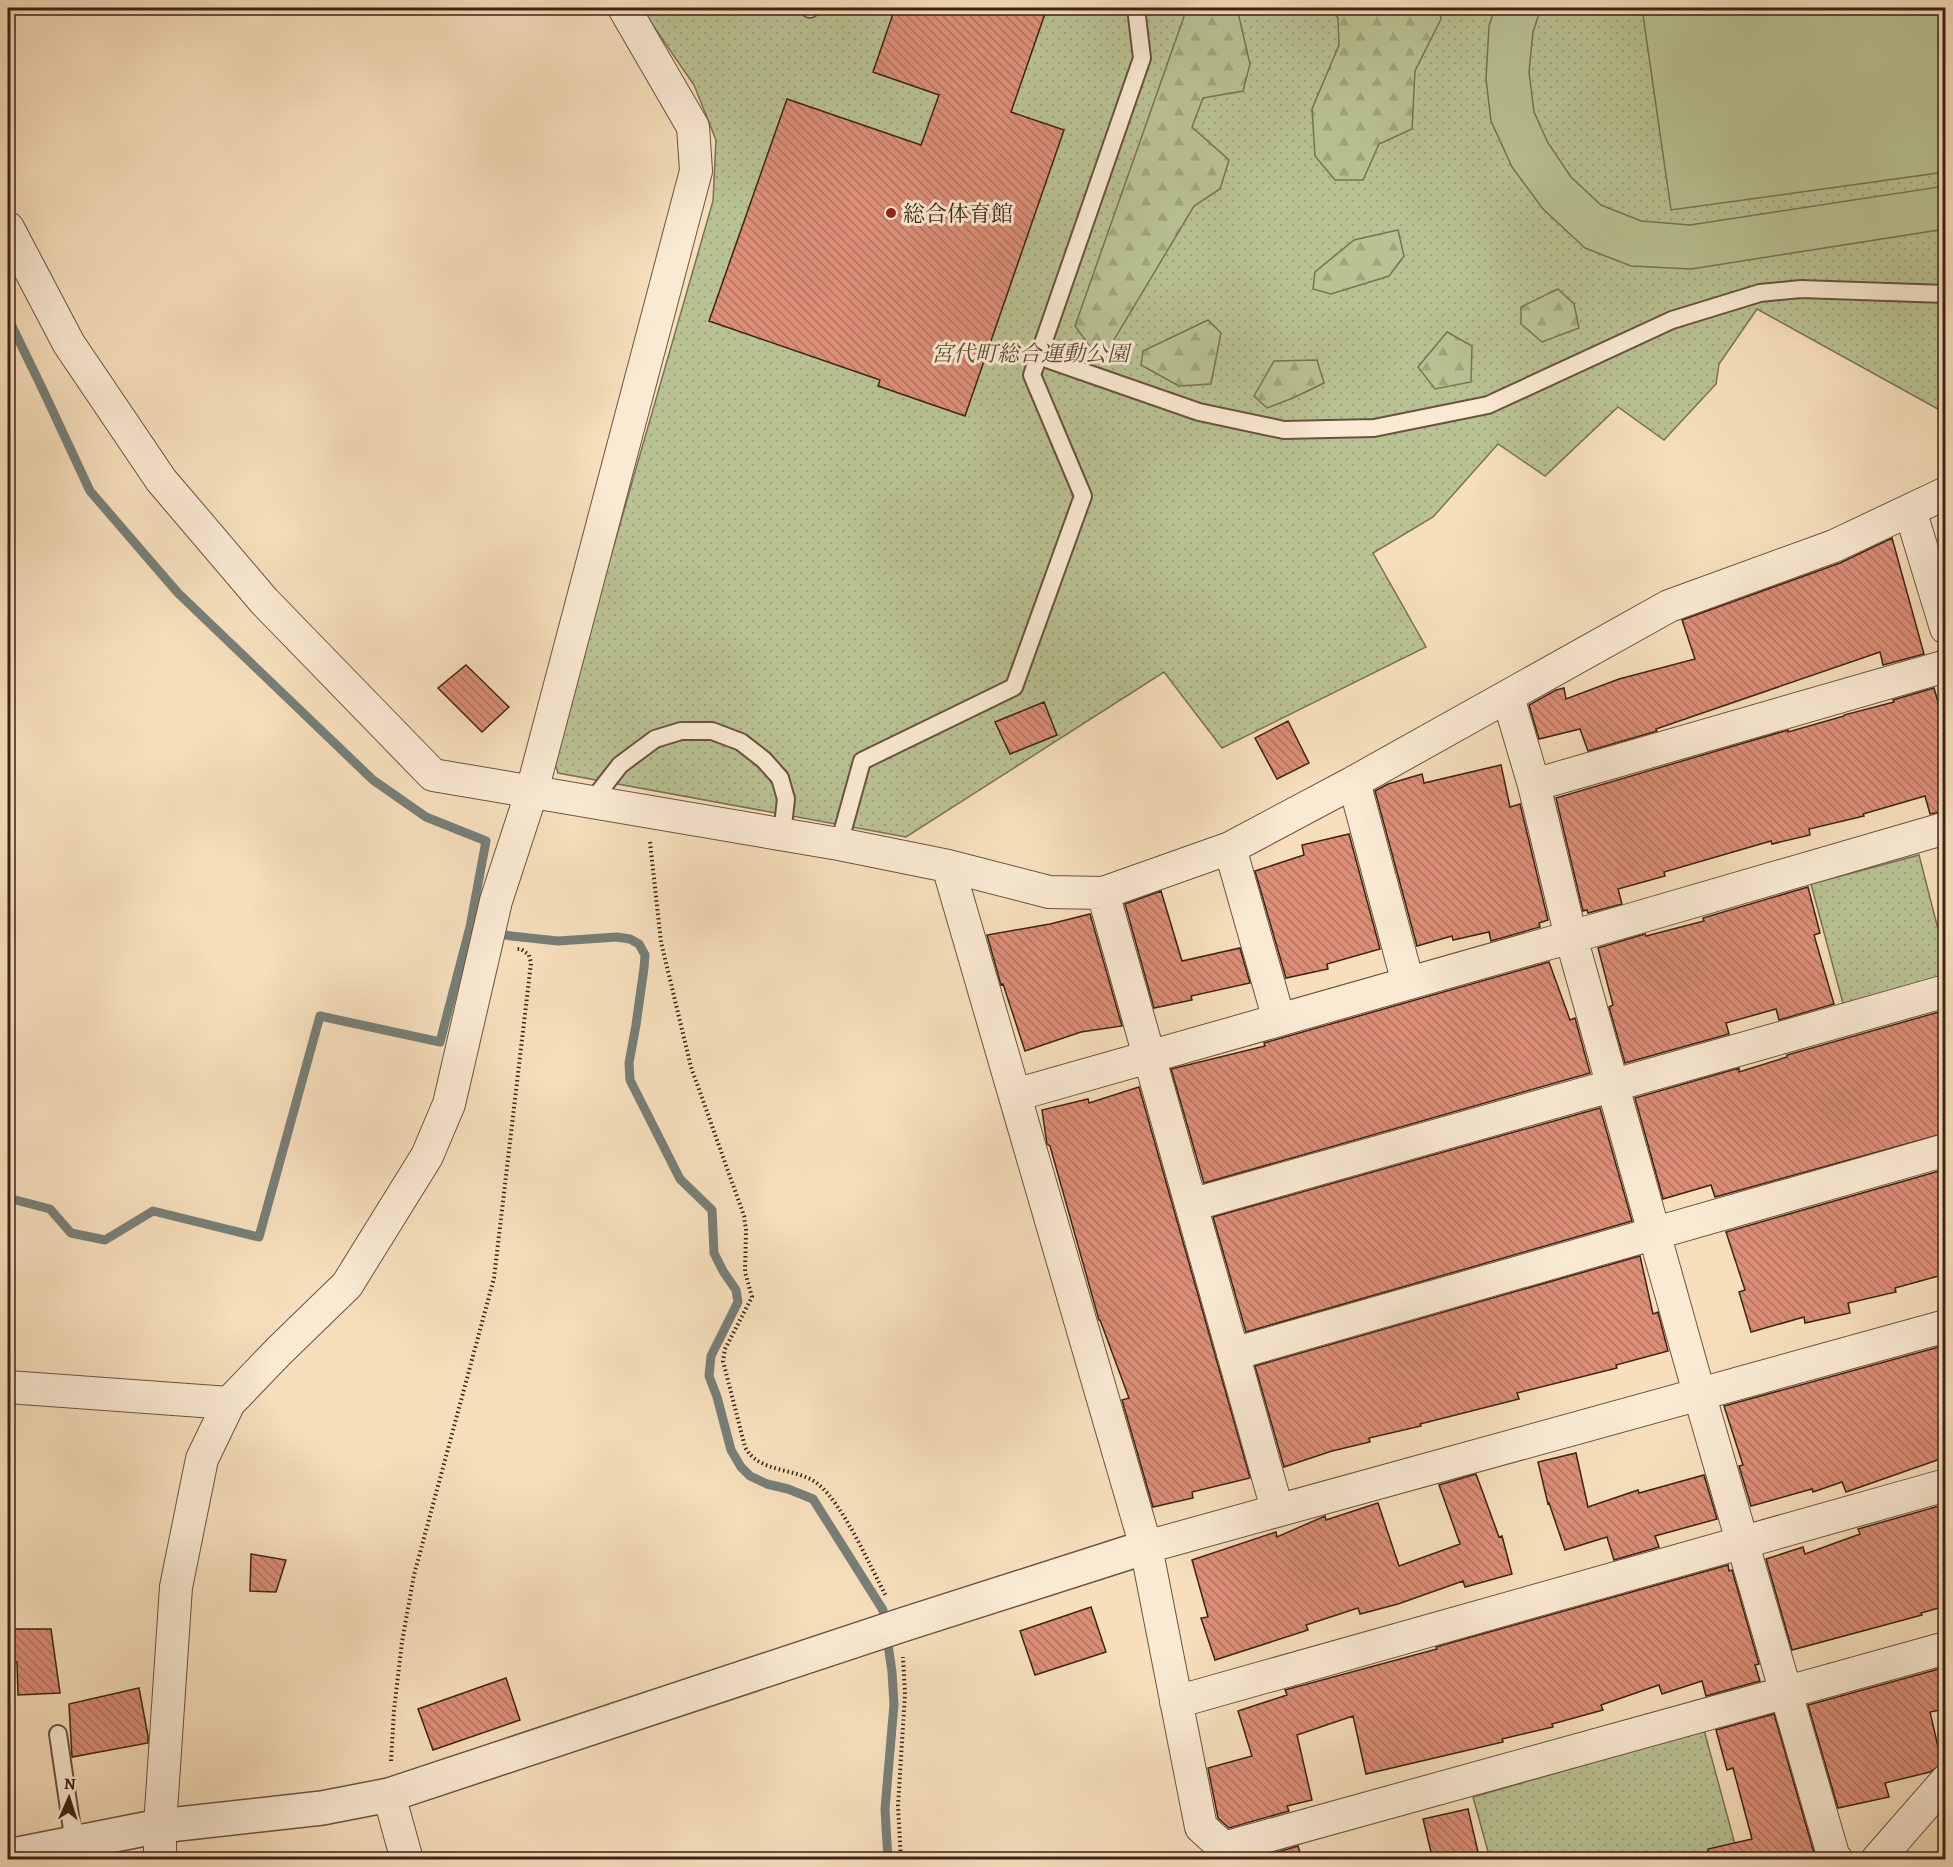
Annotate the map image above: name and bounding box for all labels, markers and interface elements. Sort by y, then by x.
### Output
place label: 総合体育館 [903,199,1013,229]
marker: 総合体育館 [884,206,898,220]
park label: 宮代町総合運動公園 [931,339,1132,369]
north arrow [39,1768,99,1828]
text: N [63,1773,76,1795]

